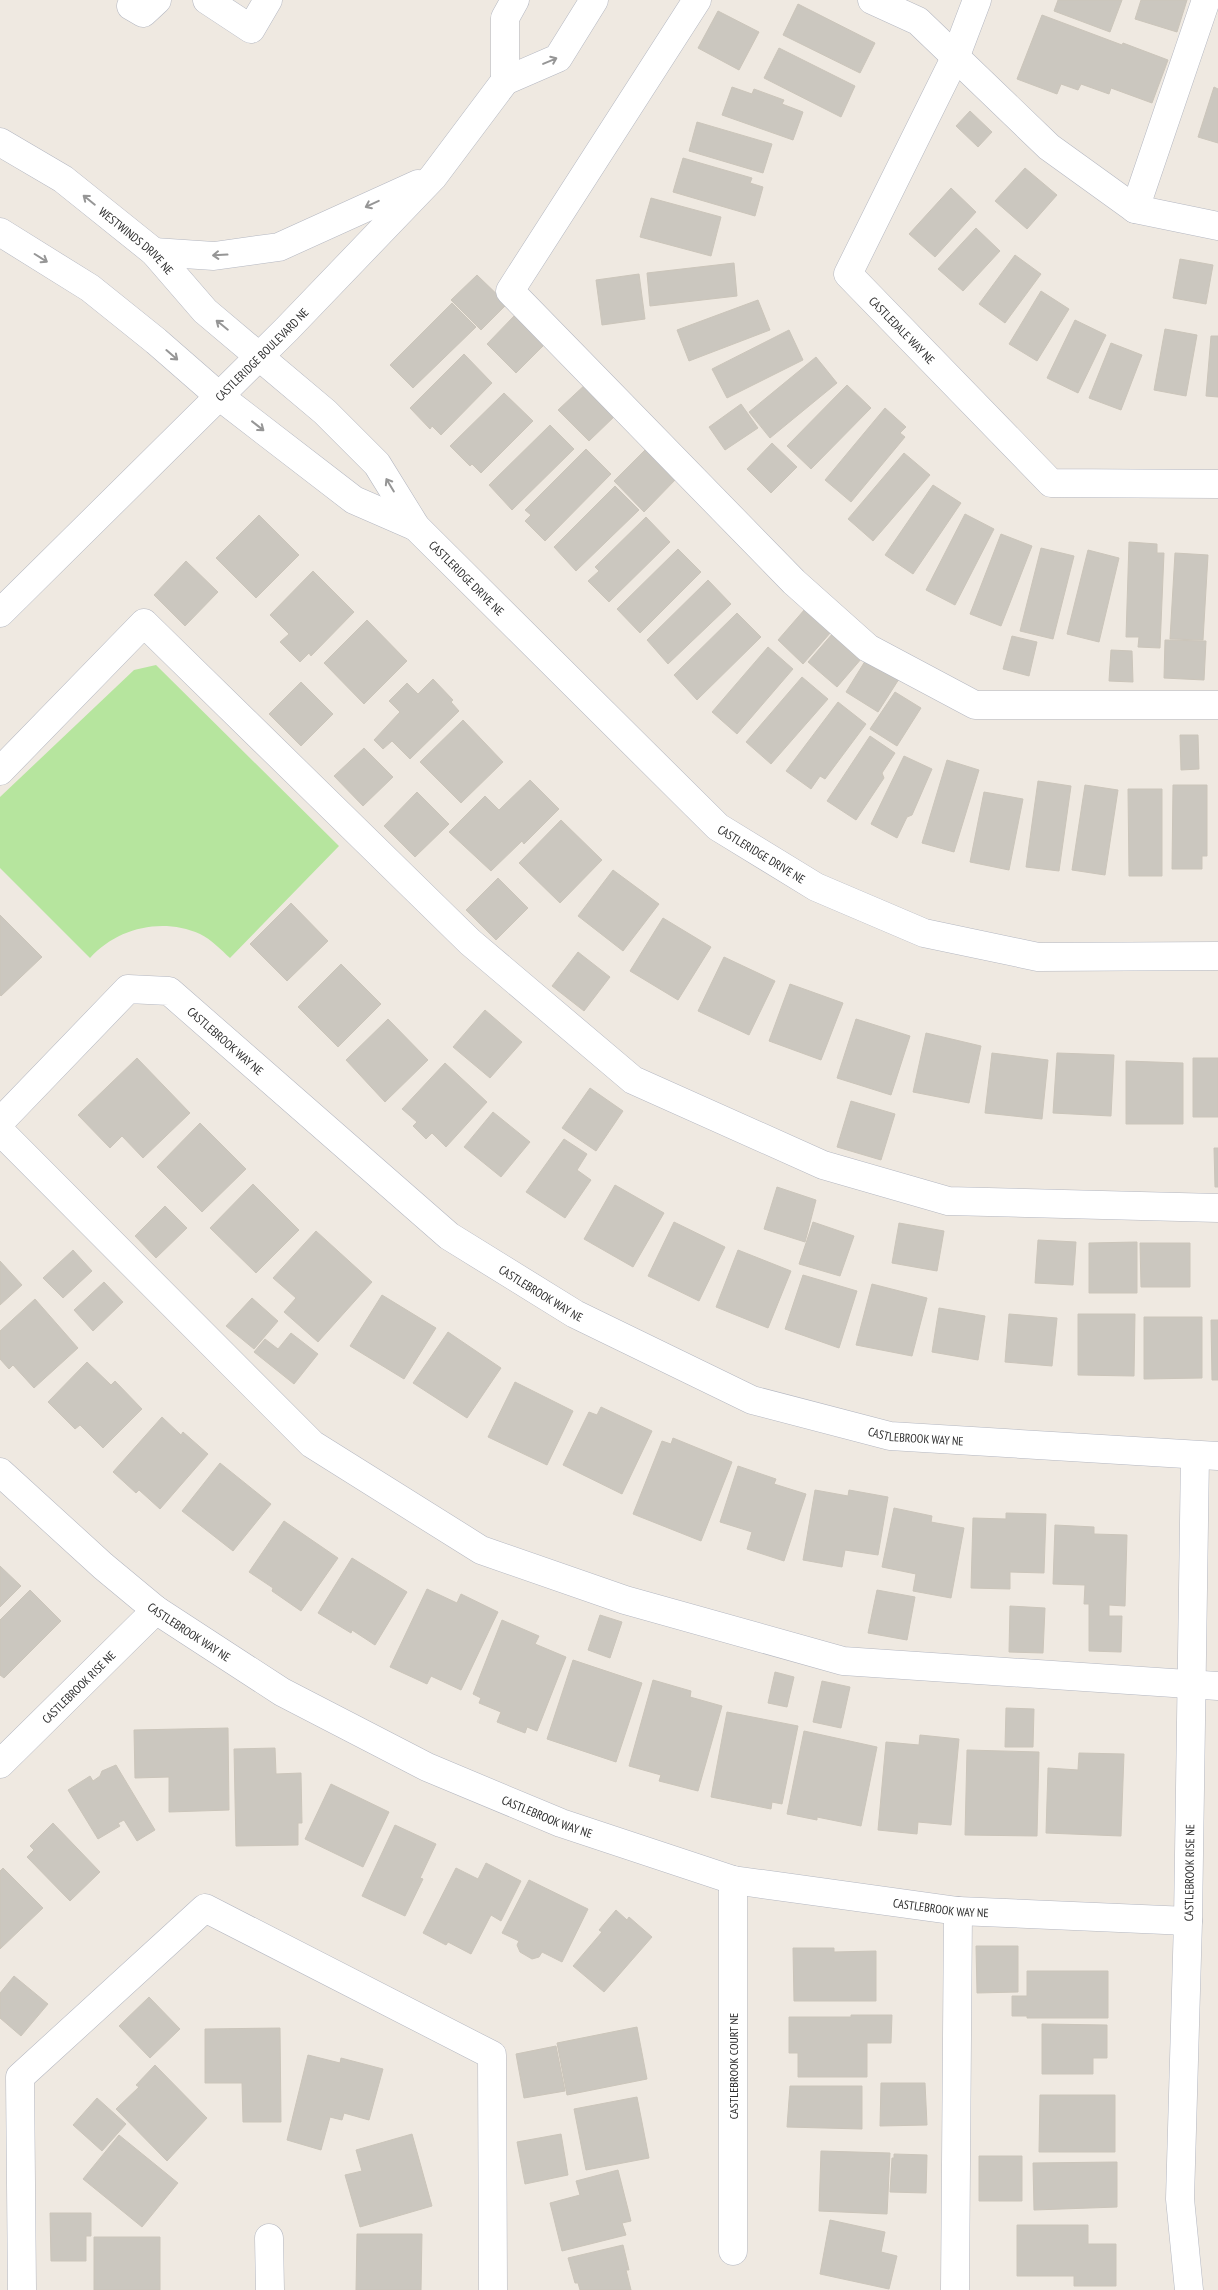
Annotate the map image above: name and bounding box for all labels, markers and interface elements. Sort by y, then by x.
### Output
one-way arrow [542,56,557,65]
one-way arrow [83,194,96,205]
one-way arrow [365,200,380,210]
street label: WESTWINDS DRIVE NE [96,204,177,277]
one-way arrow [212,250,228,259]
one-way arrow [34,254,48,264]
street label: CASTLEDALE WAY NE [866,293,938,367]
street label: CASTLERIDGE BOULEVARD NE [212,304,311,404]
one-way arrow [216,319,229,330]
one-way arrow [165,349,178,361]
one-way arrow [251,421,265,431]
one-way arrow [385,478,396,492]
street label: CASTLERIDGE DRIVE NE [426,537,508,618]
street label: CASTLERIDGE DRIVE NE [715,821,808,886]
street label: CASTLEBROOK WAY NE [185,1003,267,1078]
street label: CASTLEBROOK WAY NE [496,1261,586,1324]
street label: CASTLEBROOK WAY NE [867,1423,964,1448]
street label: CASTLEBROOK WAY NE [145,1599,234,1664]
street label: CASTLEBROOK RISE NE [38,1647,118,1726]
street label: CASTLEBROOK WAY NE [500,1792,595,1840]
street label: CASTLEBROOK RISE NE [1180,1824,1197,1921]
street label: CASTLEBROOK WAY NE [892,1895,989,1920]
street label: CASTLEBROOK COURT NE [726,2013,741,2119]

